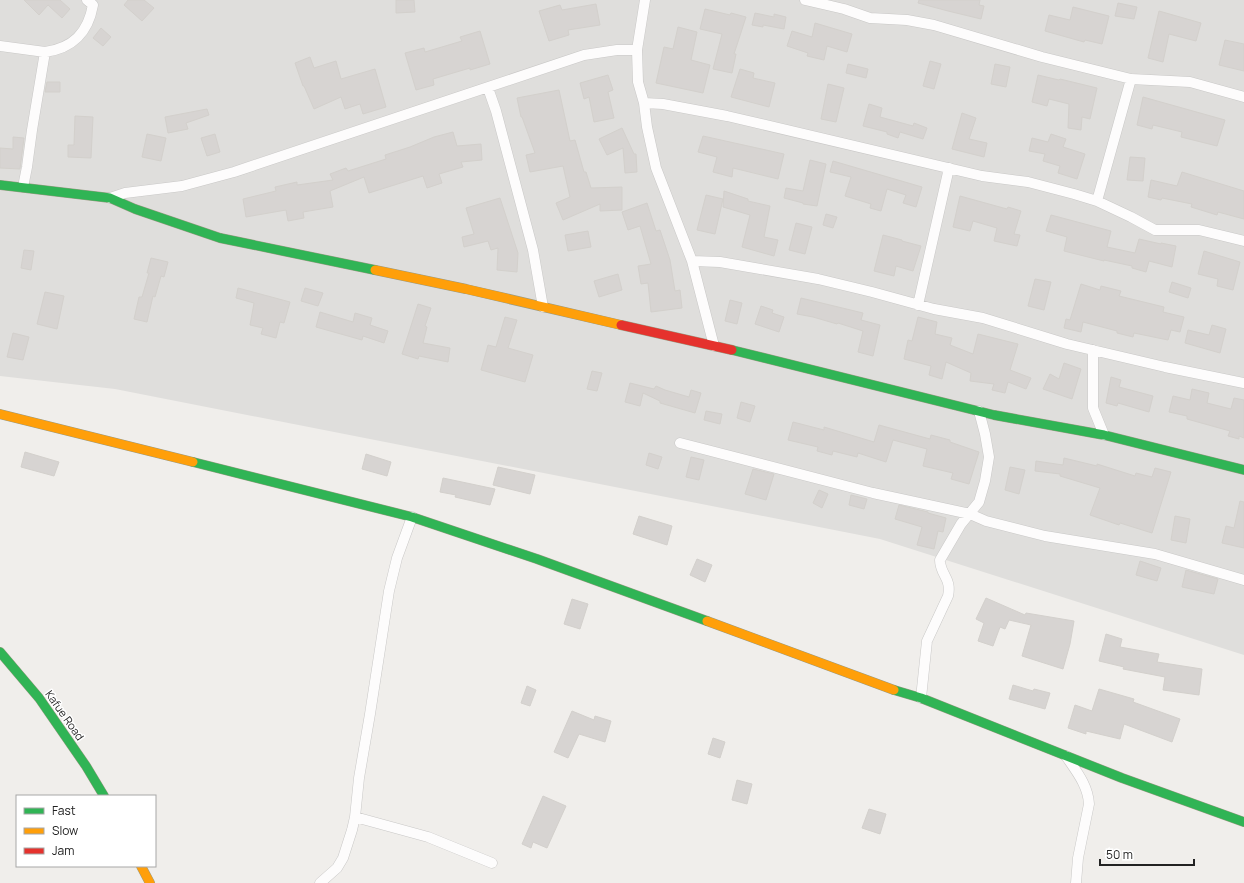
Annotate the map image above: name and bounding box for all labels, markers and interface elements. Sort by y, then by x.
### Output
street label: Kafue Road [42,687,88,743]
legend [16,795,156,867]
text: Fast [52,802,76,819]
text: Slow [52,822,78,839]
scale bar [1100,841,1194,867]
text: Jam [52,842,74,859]
text: 50 m [1106,846,1133,863]

